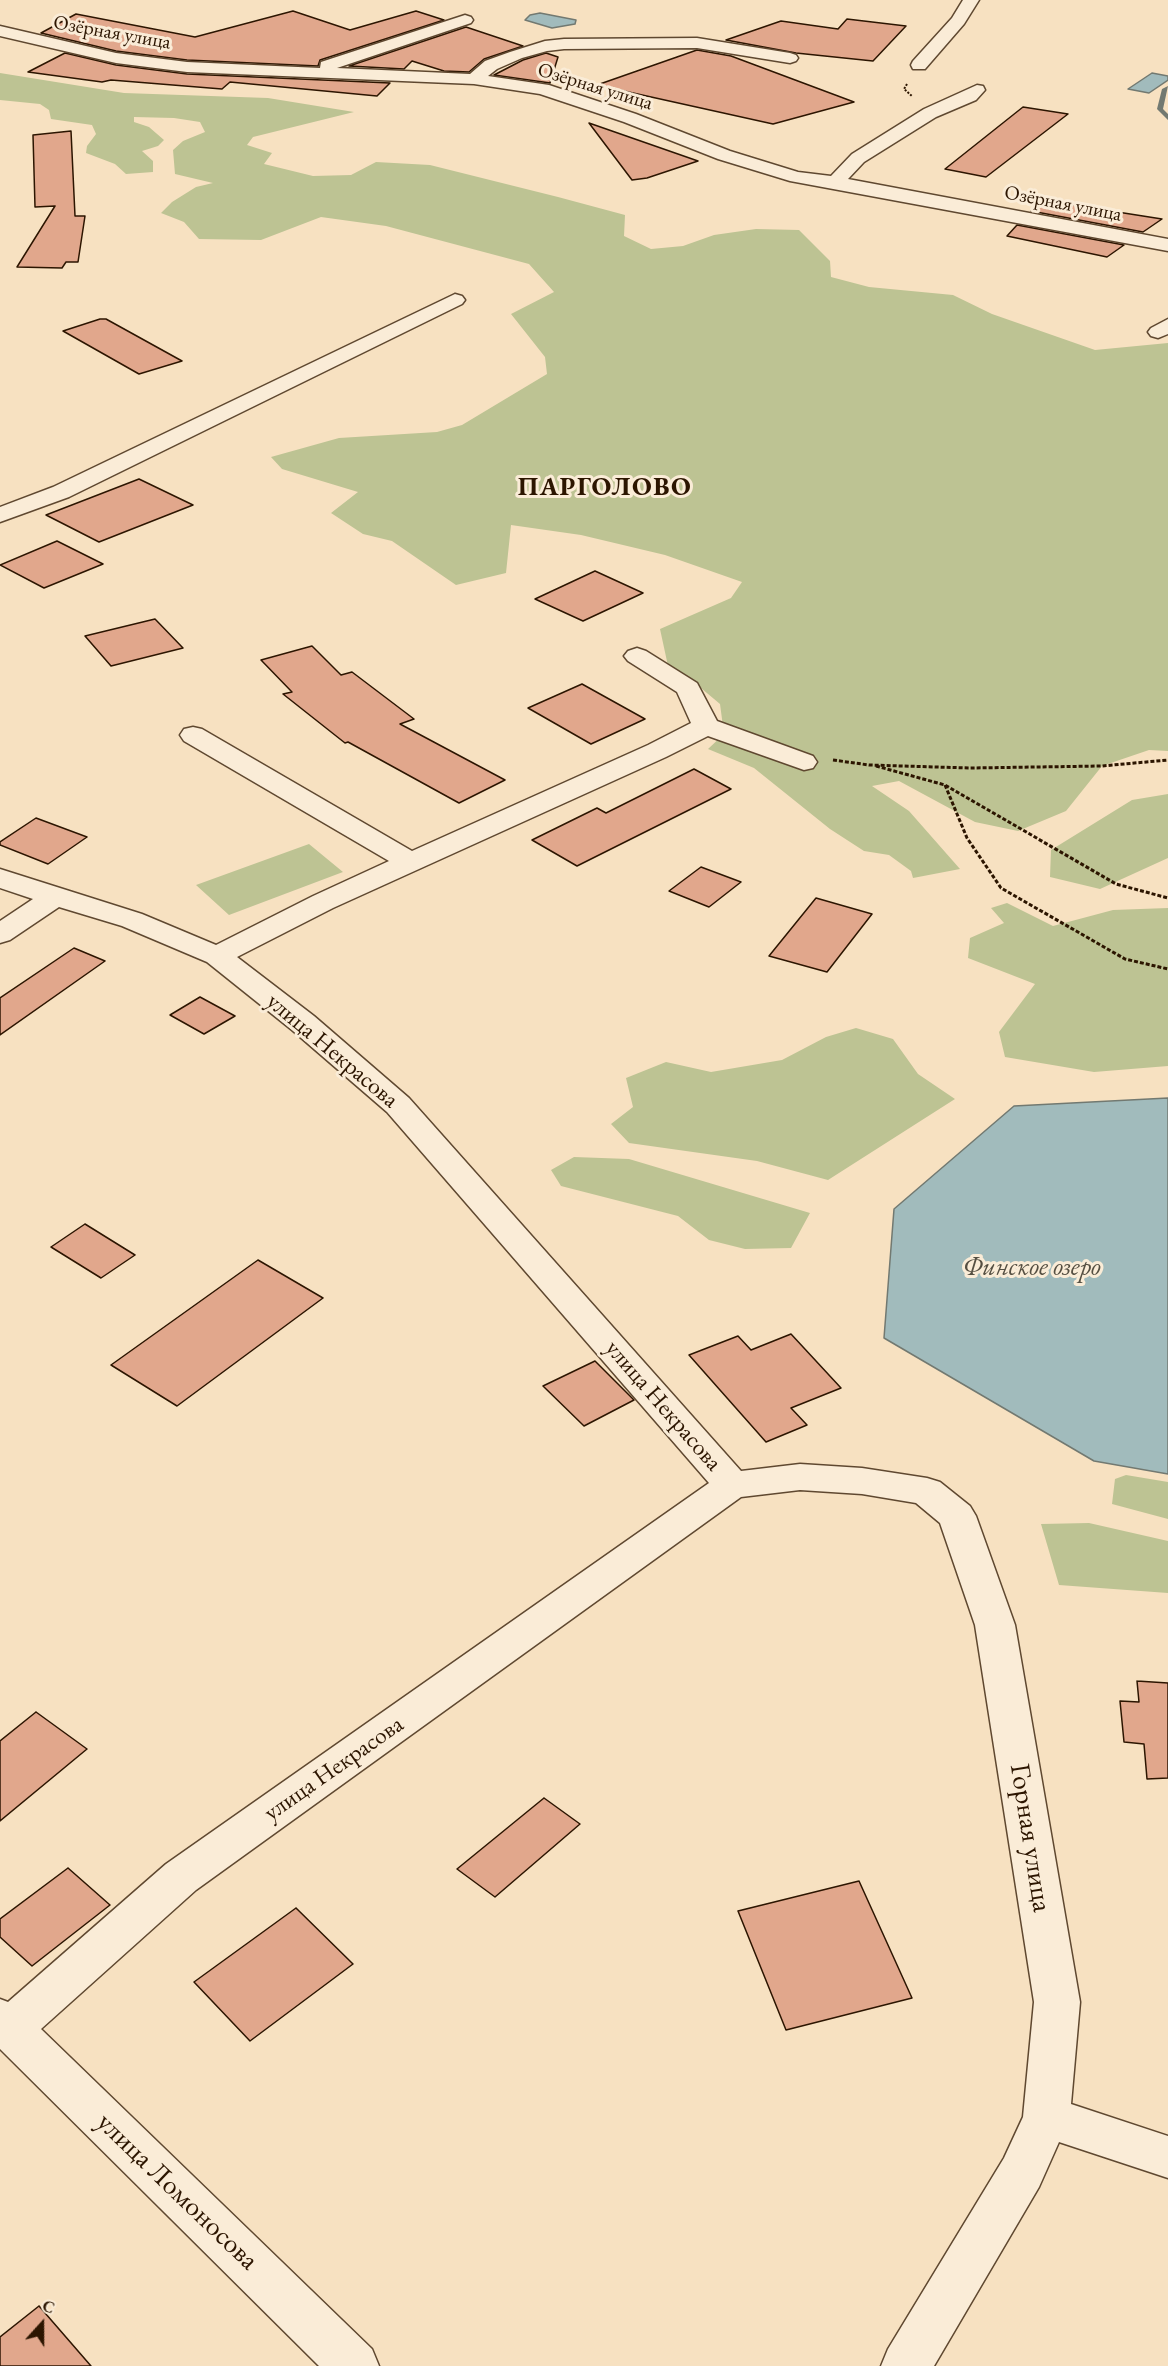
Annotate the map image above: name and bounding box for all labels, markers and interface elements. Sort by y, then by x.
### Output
street label: Озёрная улица [51,11,173,55]
street label: Озёрная улица [535,58,655,116]
street label: Озёрная улица [1002,181,1124,227]
district label: ПАРГОЛОВО [518,472,692,504]
street label: улица Некрасова [260,987,404,1115]
water label: Финское озеро [963,1252,1101,1284]
street label: улица Некрасова [598,1335,728,1477]
street label: улица Некрасова [259,1710,409,1828]
street label: Горная улица [1002,1761,1058,1915]
street label: улица Ломоносова [89,2106,265,2278]
north arrow [12,2294,72,2354]
text: С [40,2295,58,2319]

